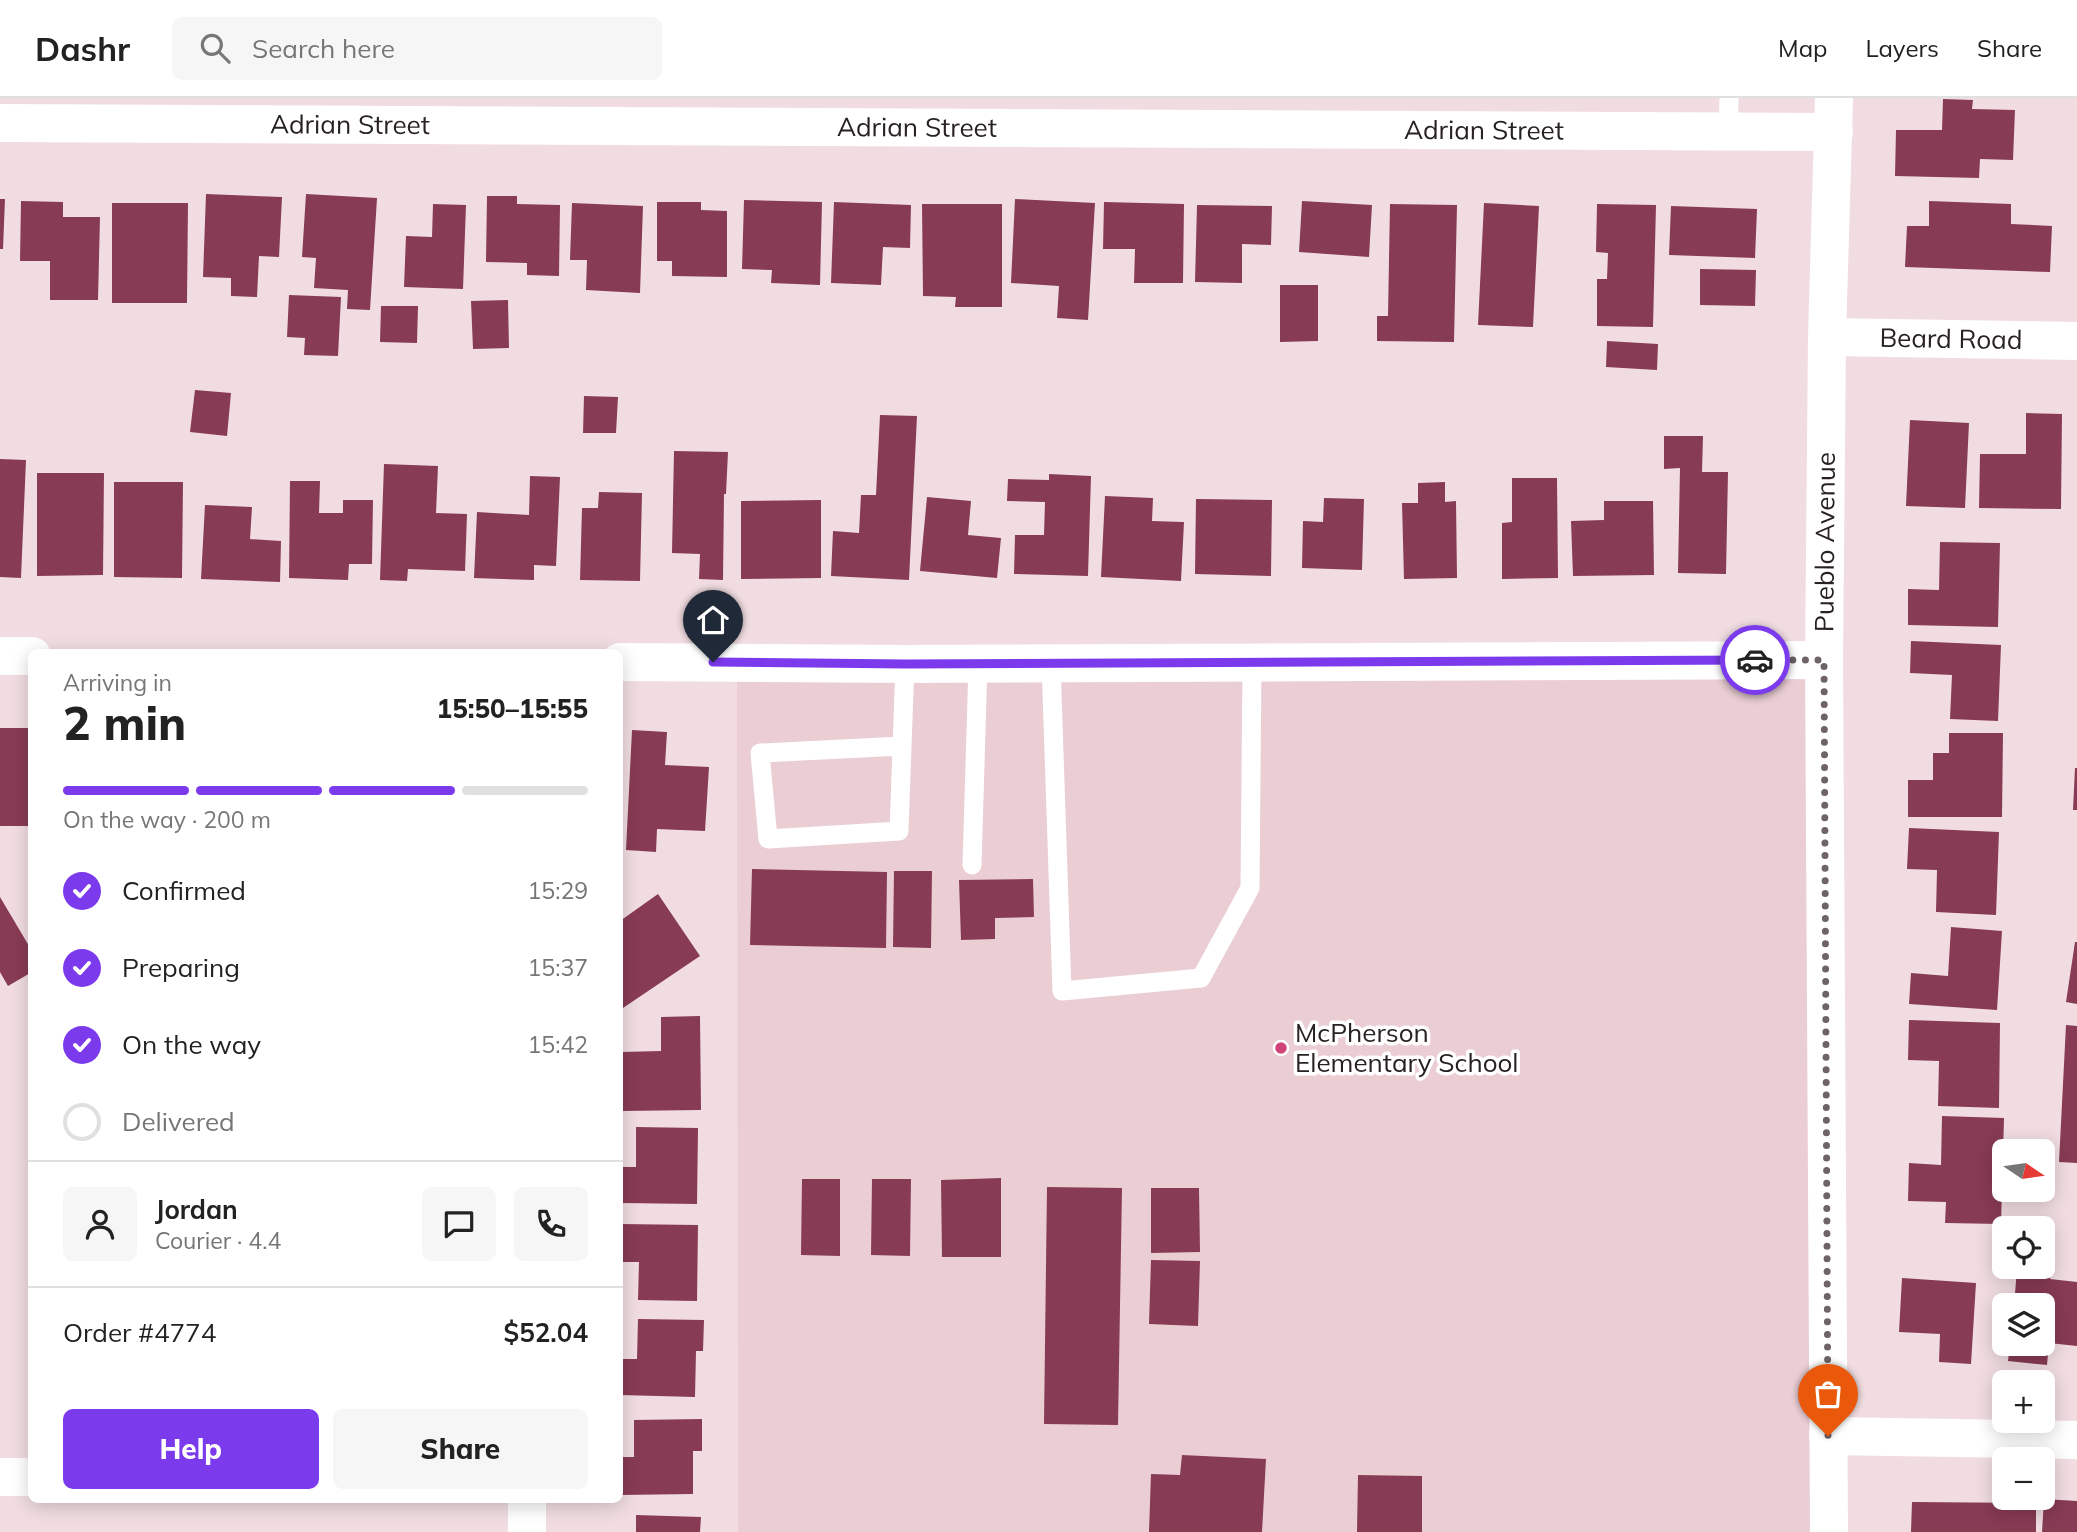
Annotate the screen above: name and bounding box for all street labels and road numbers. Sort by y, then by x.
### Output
street label: Adrian Street [270,107,430,141]
street label: Adrian Street [837,110,997,144]
street label: Adrian Street [1404,113,1564,147]
street label: Beard Road [1879,321,2023,356]
street label: Pueblo Avenue [1807,452,1842,632]

